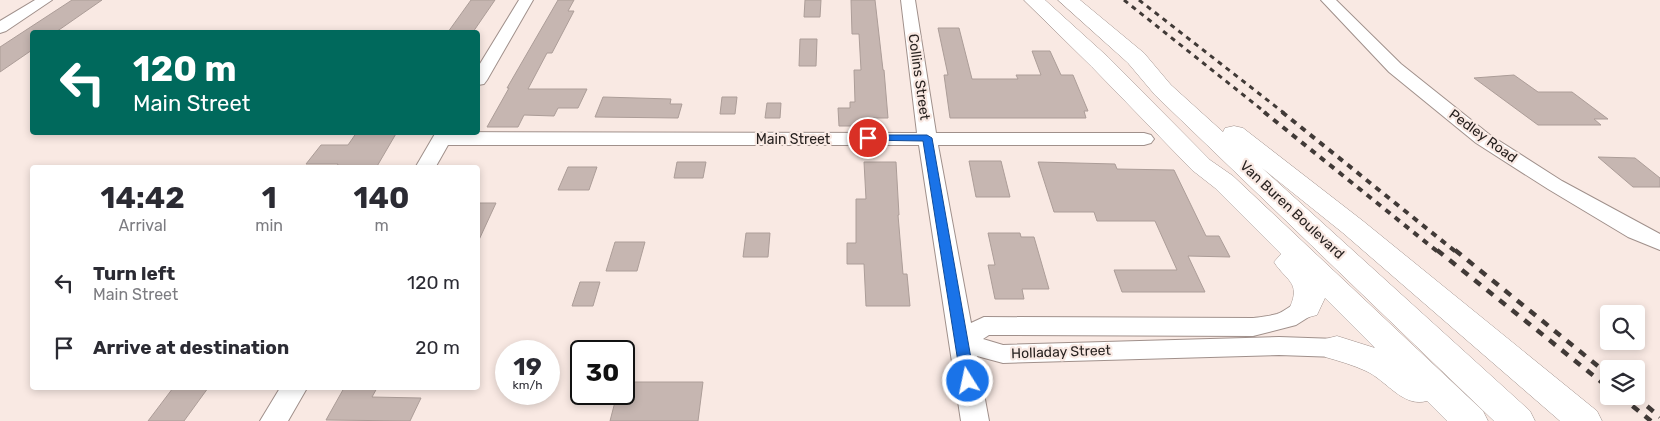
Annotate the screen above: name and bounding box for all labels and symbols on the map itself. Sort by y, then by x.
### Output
street label: Collins Street [905,33,934,122]
street label: Pedley Road [1446,106,1520,166]
pin [847,117,889,159]
street label: Main Street [756,131,831,148]
street label: Van Buren Boulevard [1236,157,1348,263]
speed limit sign: 30 [570,340,635,405]
street label: Holladay Street [1011,342,1112,362]
position arrow [941,354,993,406]

